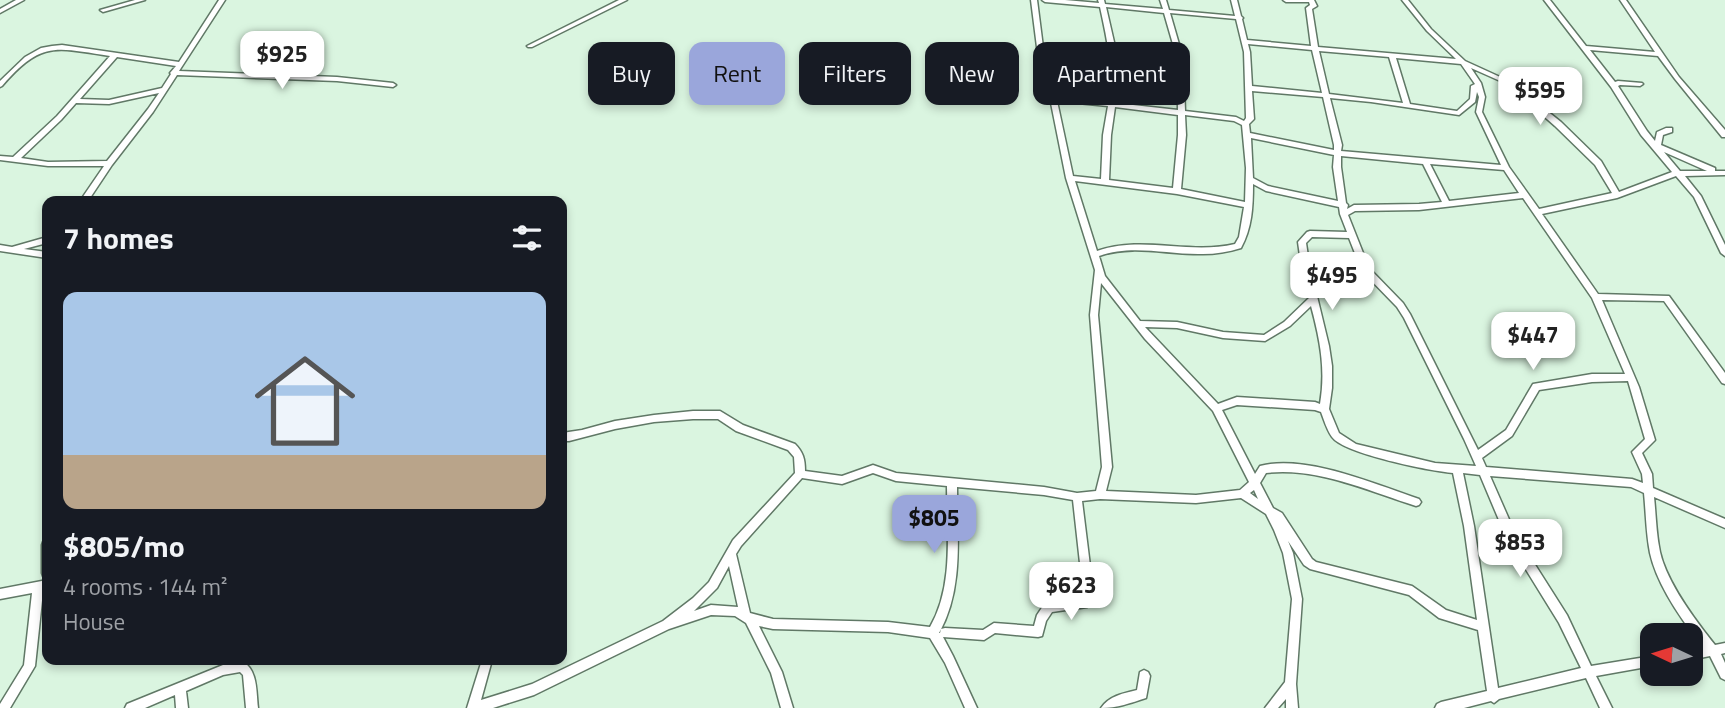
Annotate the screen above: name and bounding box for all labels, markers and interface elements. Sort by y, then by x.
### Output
pin: $925 [241,32,323,91]
text: $925 [256,36,308,71]
chip: Buy [588,42,675,105]
chip: Rent [689,42,785,105]
chip: Filters [799,42,911,105]
chip: New [925,42,1019,105]
chip: Apartment [1033,42,1190,105]
pin: $595 [1499,68,1581,127]
text: $595 [1514,72,1566,107]
text: 7 homes [63,215,174,261]
icon: filters [508,219,546,257]
pin: $495 [1291,252,1373,312]
text: $495 [1306,257,1358,292]
pin: $447 [1492,312,1574,372]
text: $447 [1507,317,1559,352]
icon: home [242,338,368,464]
pin: $805 [893,496,975,555]
text: $805 [908,500,960,535]
pin: $853 [1479,520,1561,579]
text: $805/mo [63,523,185,569]
text: $853 [1494,524,1546,559]
pin: $623 [1030,562,1112,622]
text: $623 [1045,567,1097,602]
text: 4 rooms · 144 m² [63,569,227,604]
text: House [63,604,125,639]
north arrow [1640,623,1703,686]
map controls [1640,623,1703,686]

